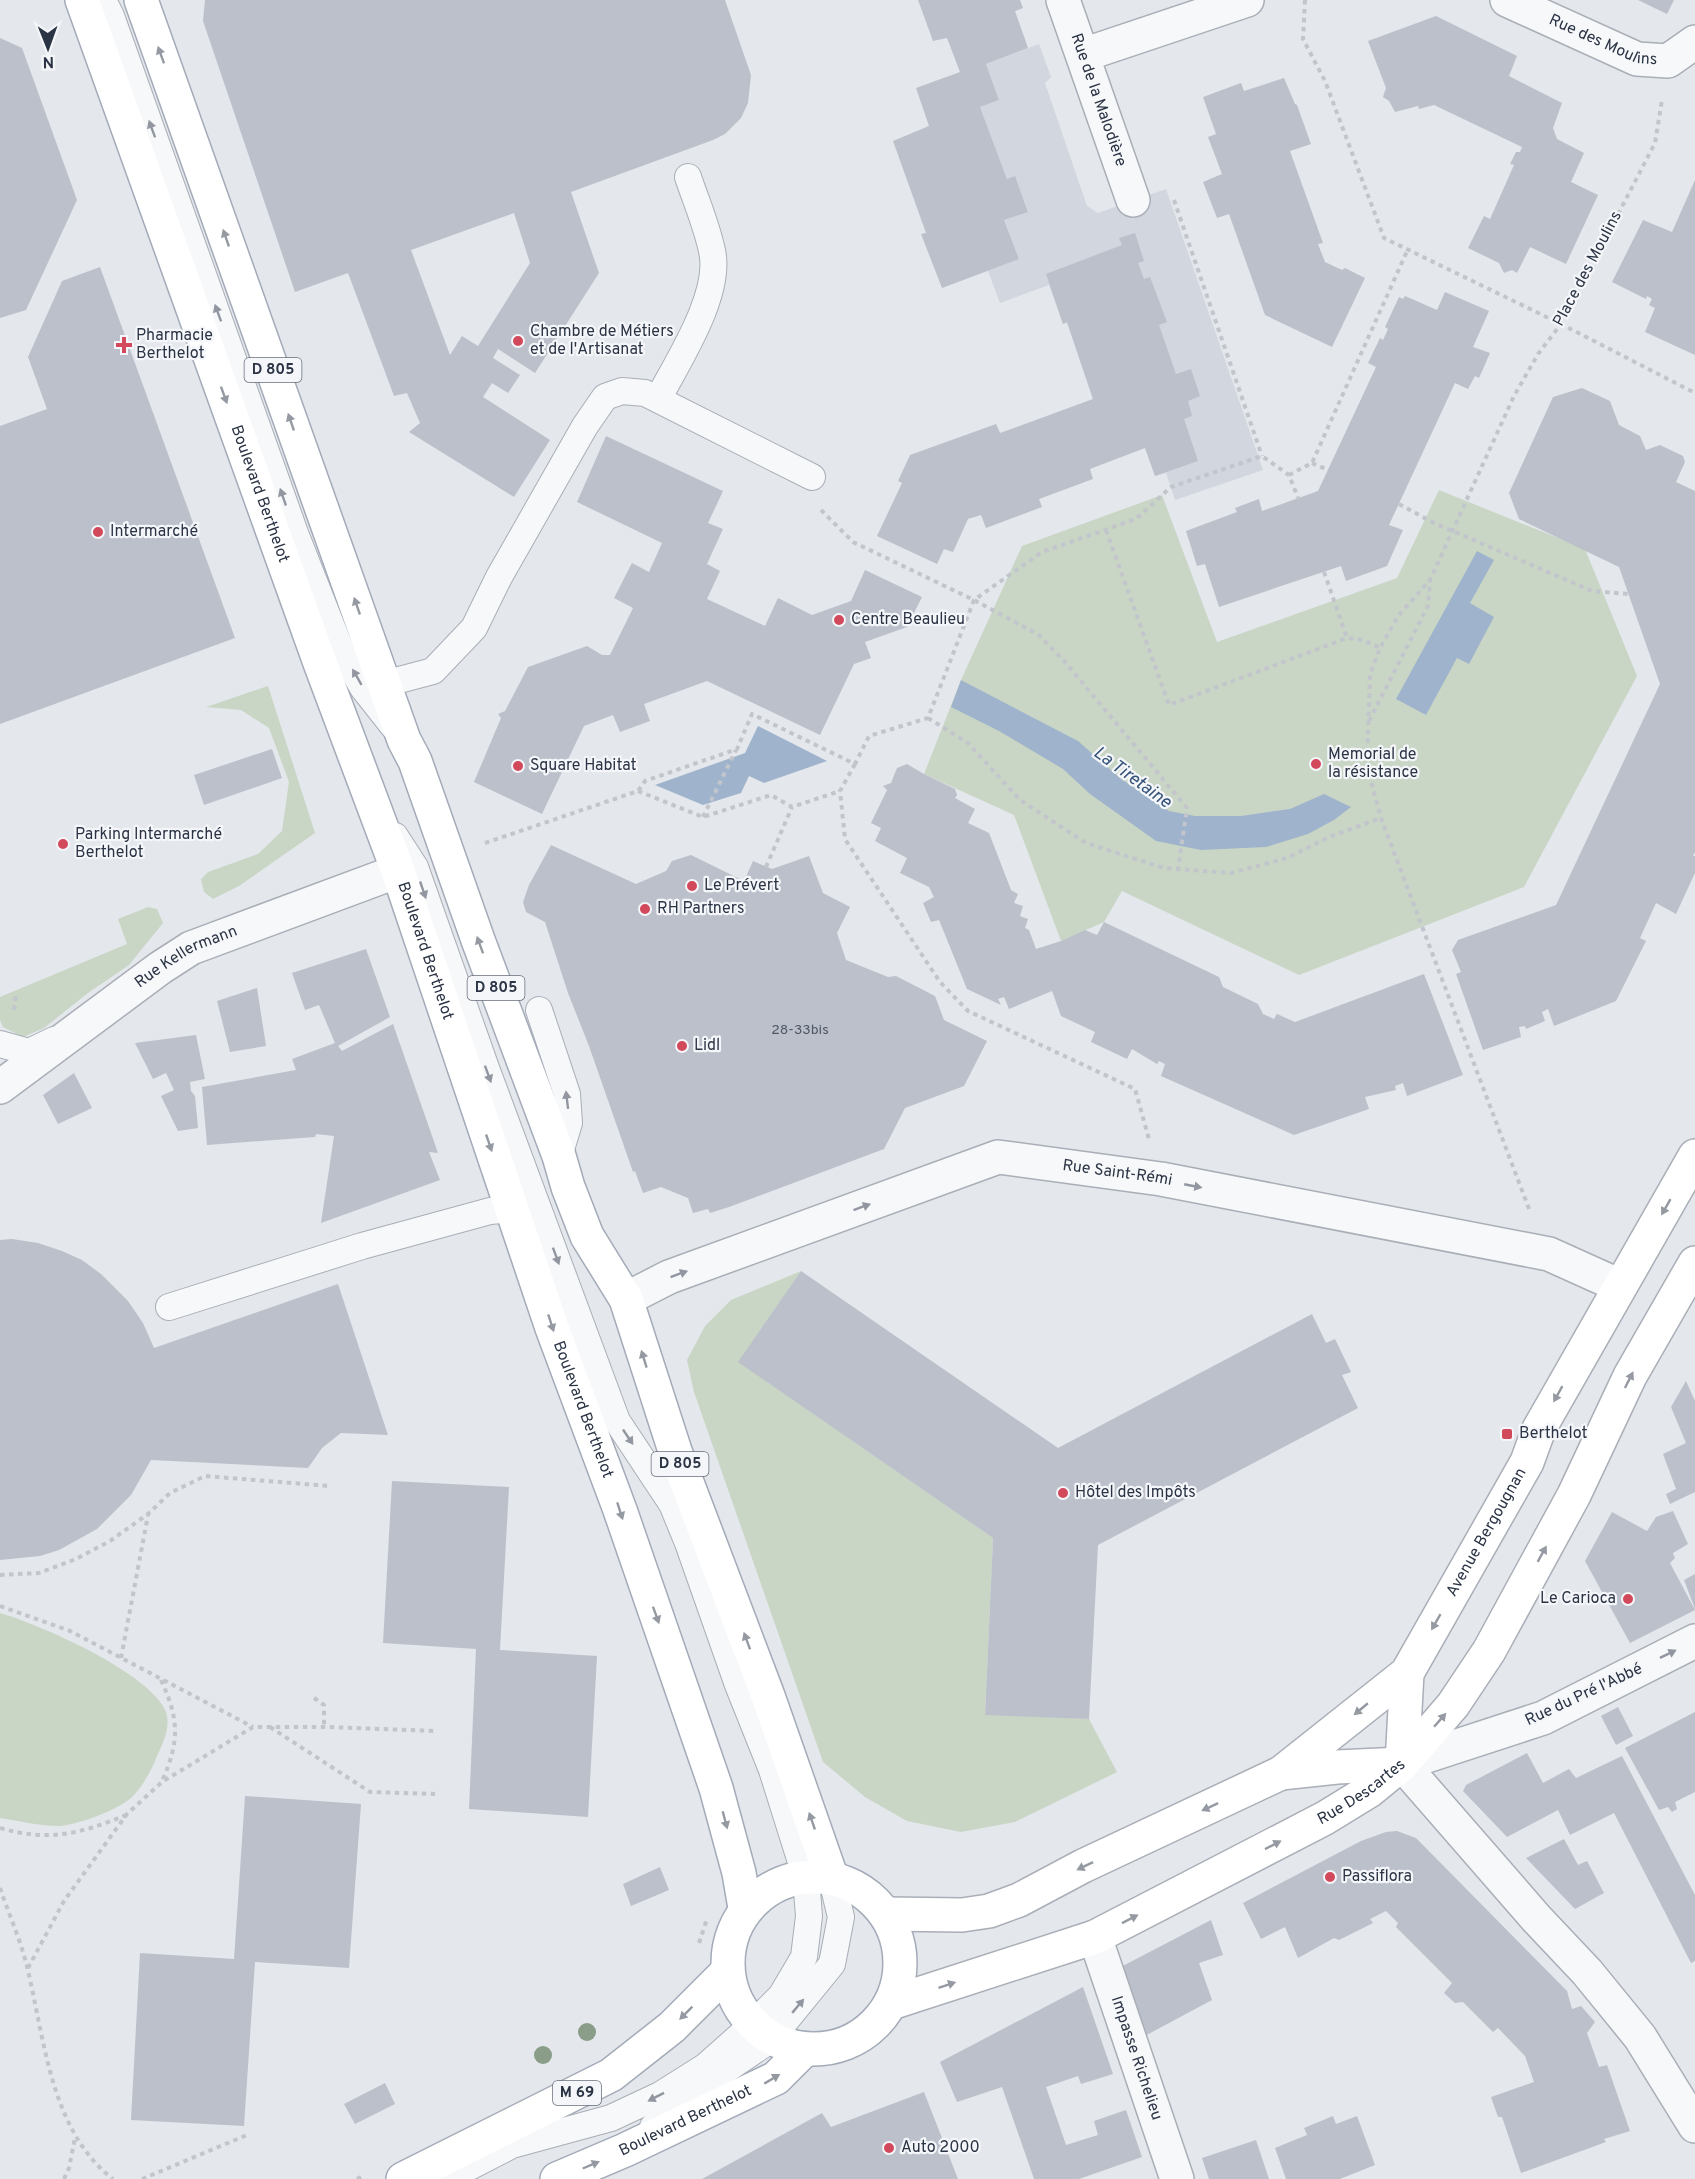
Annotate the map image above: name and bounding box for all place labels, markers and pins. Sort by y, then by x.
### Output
place label: Chambre de Métiers et de l'Artisanat [530,322,674,360]
place label: Pharmacie Berthelot [136,326,213,364]
marker: Chambre de Métiers et de l'Artisanat [511,334,525,348]
marker: Pharmacie Berthelot [117,338,131,352]
place label: Intermarché [110,522,198,542]
marker: Intermarché [91,525,105,539]
place label: Centre Beaulieu [851,610,965,630]
marker: Centre Beaulieu [832,613,846,627]
place label: Memorial de la résistance [1328,745,1418,783]
place label: Square Habitat [530,756,637,776]
marker: Memorial de la résistance [1309,757,1323,771]
marker: Square Habitat [511,759,525,773]
place label: Parking Intermarché Berthelot [75,825,222,863]
marker: Parking Intermarché Berthelot [56,837,70,851]
place label: Le Prévert [704,876,779,896]
marker: Le Prévert [685,879,699,893]
place label: RH Partners [657,899,744,919]
marker: RH Partners [638,902,652,916]
place label: Lidl [694,1036,720,1056]
marker: Lidl [675,1039,689,1053]
place label: Berthelot [1519,1424,1587,1444]
marker: Berthelot [1500,1427,1514,1441]
place label: Hôtel des Impôts [1075,1483,1196,1503]
marker: Hôtel des Impôts [1056,1486,1070,1500]
place label: Le Carioca [1540,1589,1616,1609]
marker: Le Carioca [1621,1592,1635,1606]
place label: Passiflora [1342,1867,1412,1887]
marker: Passiflora [1323,1870,1337,1884]
place label: Auto 2000 [901,2138,980,2158]
marker: Auto 2000 [882,2141,896,2155]

